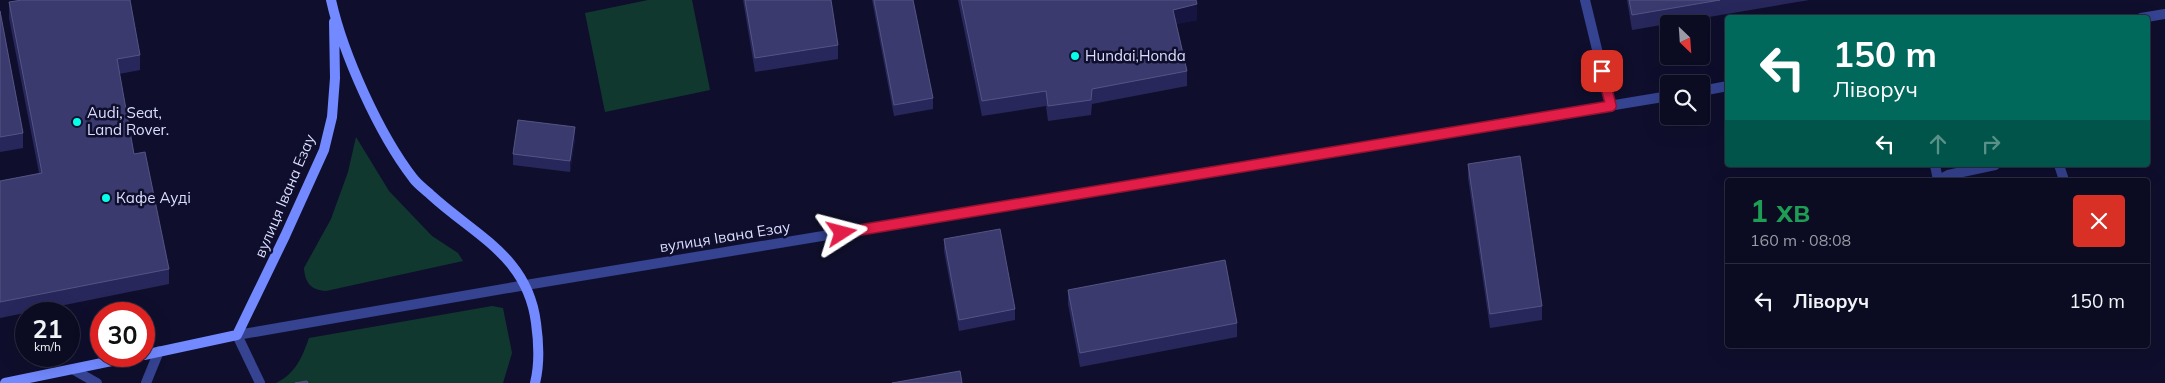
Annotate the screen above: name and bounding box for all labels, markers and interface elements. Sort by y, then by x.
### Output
north arrow [1660,15,1710,65]
map controls [1660,15,1710,125]
text: 150 m [1833,32,1937,76]
icon: left [1750,35,1815,100]
place label: Hundai,Honda [1085,46,1186,65]
marker: Hundai,Honda [1069,50,1081,62]
pin [1581,50,1623,92]
icon: arrive [1588,57,1616,85]
button: search [1660,75,1710,125]
text: Ліворуч [1833,75,1918,103]
place label: Audi, Seat, Land Rover. [87,103,169,139]
marker: Audi, Seat, Land Rover. [71,116,83,128]
icon: left [1871,130,1899,158]
icon: ahead [1924,130,1952,158]
icon: right [1977,130,2005,158]
street label: вулиця Івана Езау [250,131,319,260]
place label: Кафе Ауді [116,188,191,207]
marker: Кафе Ауді [100,192,112,204]
text: 1 хв [1750,192,1810,230]
button: close [2073,195,2125,247]
position arrow [815,206,867,258]
street label: вулиця Івана Езау [658,217,792,256]
text: 160 m · 08:08 [1750,230,1851,250]
icon: left [1750,287,1778,315]
text: Ліворуч [1793,289,1869,313]
text: 150 m [2069,289,2125,313]
speed limit sign: 30 [90,302,155,367]
text: 21 [32,313,63,344]
text: km/h [34,339,61,354]

